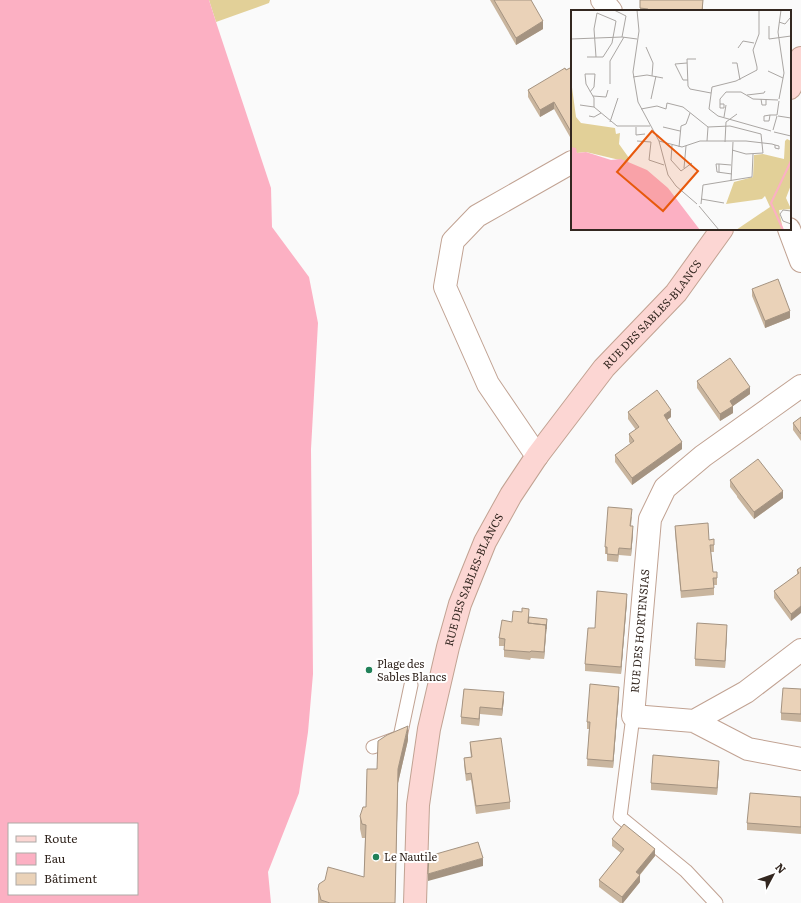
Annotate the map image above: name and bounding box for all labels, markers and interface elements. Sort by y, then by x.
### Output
inset map [571,10,791,230]
street label: RUE DES SABLES-BLANCS [599,256,705,372]
street label: RUE DES SABLES-BLANCS [440,510,506,648]
street label: RUE DES HORTENSIAS [626,568,652,694]
place label: Plage des Sables Blancs [377,655,446,684]
marker: Plage des Sables Blancs [364,665,374,675]
legend [8,823,138,895]
text: Route [44,829,78,847]
place label: Le Nautile [384,848,438,864]
text: Eau [44,849,66,867]
marker: Le Nautile [371,852,381,862]
north arrow [753,855,793,895]
text: N [772,859,790,877]
text: Bâtiment [44,869,97,887]

